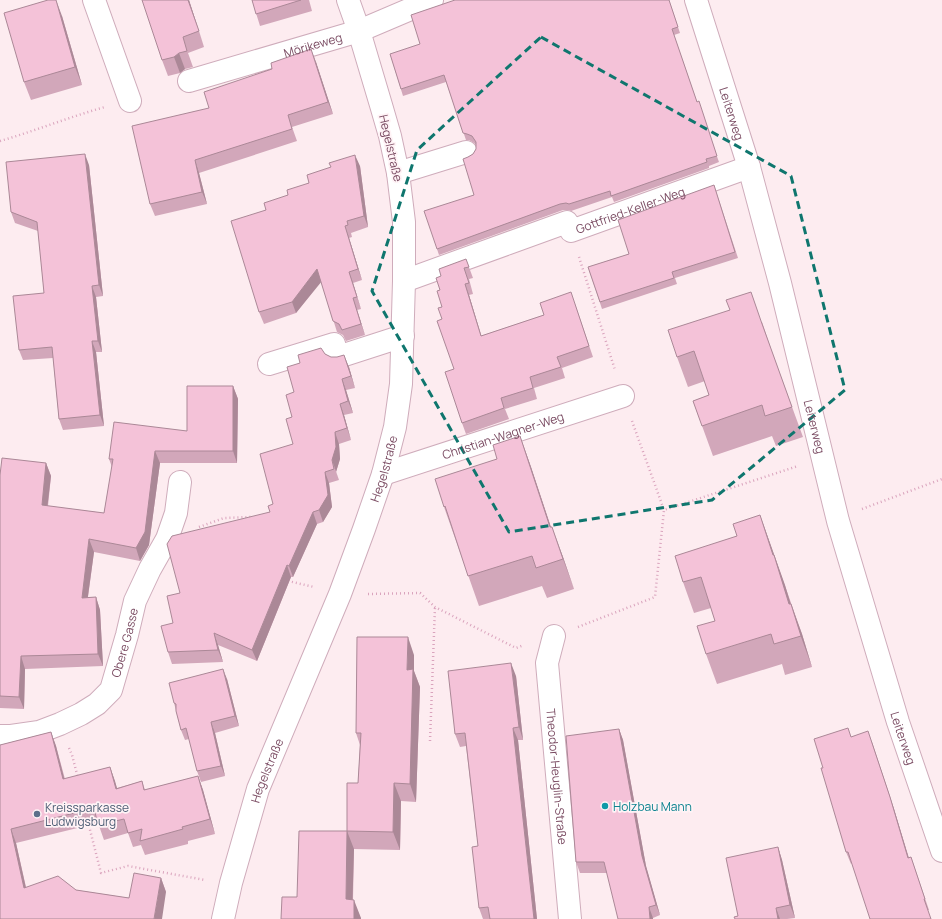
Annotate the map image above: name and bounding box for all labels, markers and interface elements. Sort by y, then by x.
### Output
street label: Mörikeweg [282,28,344,61]
street label: Leiterweg [716,85,748,142]
street label: Hegelstraße [375,113,407,183]
street label: Gottfried-Keller-Weg [573,182,687,237]
street label: Leiterweg [800,398,830,455]
street label: Christian-Wagner-Weg [440,407,566,463]
street label: Hegelstraße [366,434,401,504]
street label: Obere Gasse [107,606,142,679]
street label: Theodor-Heuglin-Straße [543,708,572,845]
street label: Leiterweg [887,709,920,767]
street label: Hegelstraße [246,736,287,805]
place label: Holzbau Mann [613,798,692,815]
place label: Kreissparkasse Ludwigsburg [45,799,129,830]
marker: Holzbau Mann [600,801,610,811]
marker: Kreissparkasse Ludwigsburg [32,809,42,819]

